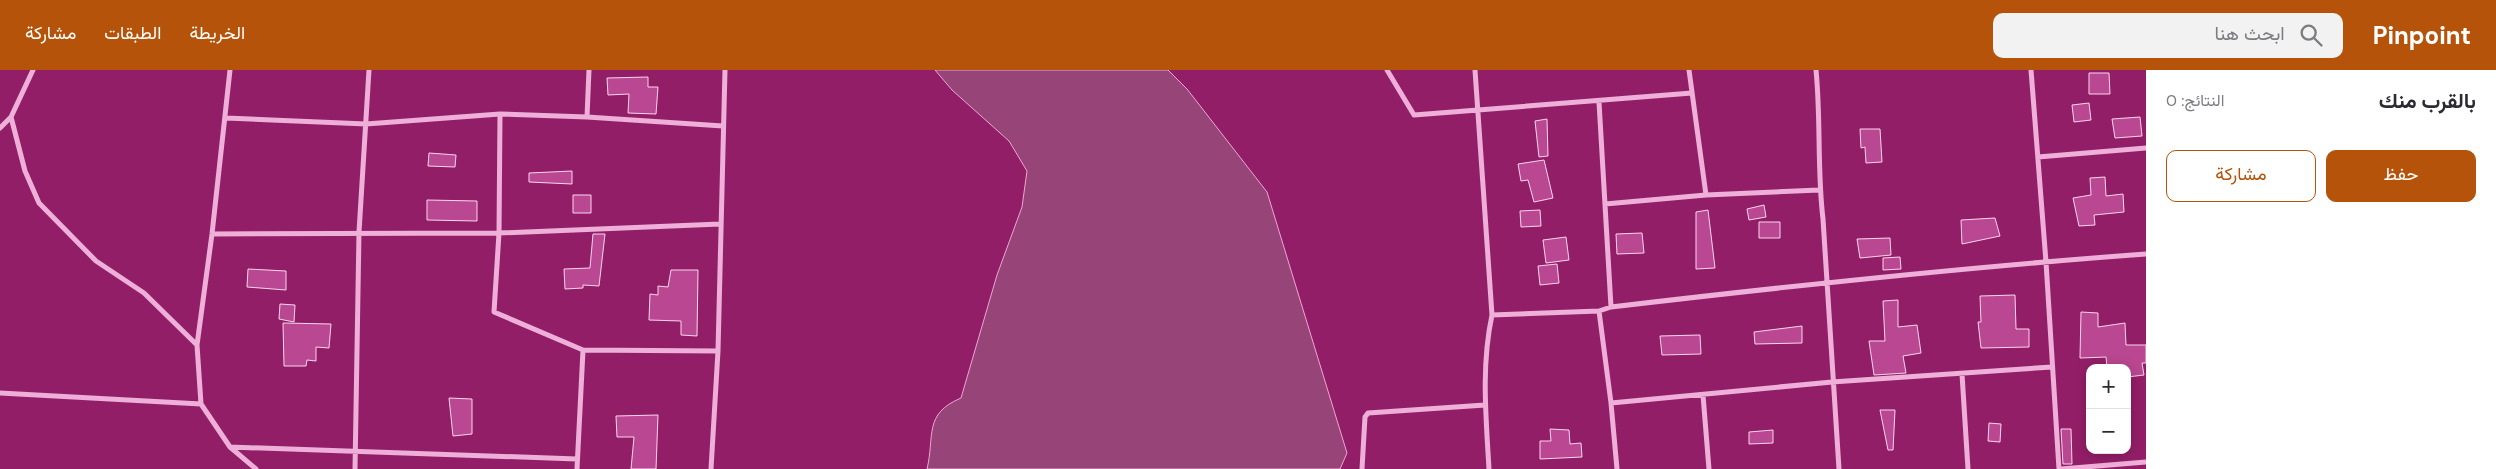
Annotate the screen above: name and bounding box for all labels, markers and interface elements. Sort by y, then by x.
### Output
search box [1993,13,2343,58]
text: Pinpoint [2373,20,2471,51]
text: مشاركة [25,21,76,45]
text: الطبقات [104,21,161,45]
text: الخريطة [189,21,245,45]
text: ابحث هنا [2214,21,2285,46]
icon: search [2297,21,2325,49]
text: بالقرب منك [2379,87,2476,115]
text: النتائج: 0 [2166,90,2224,111]
button: مشاركة [2166,150,2316,202]
button: حفظ [2326,150,2476,202]
map controls [2086,364,2131,454]
button: + [2086,364,2131,409]
button: − [2086,409,2131,454]

